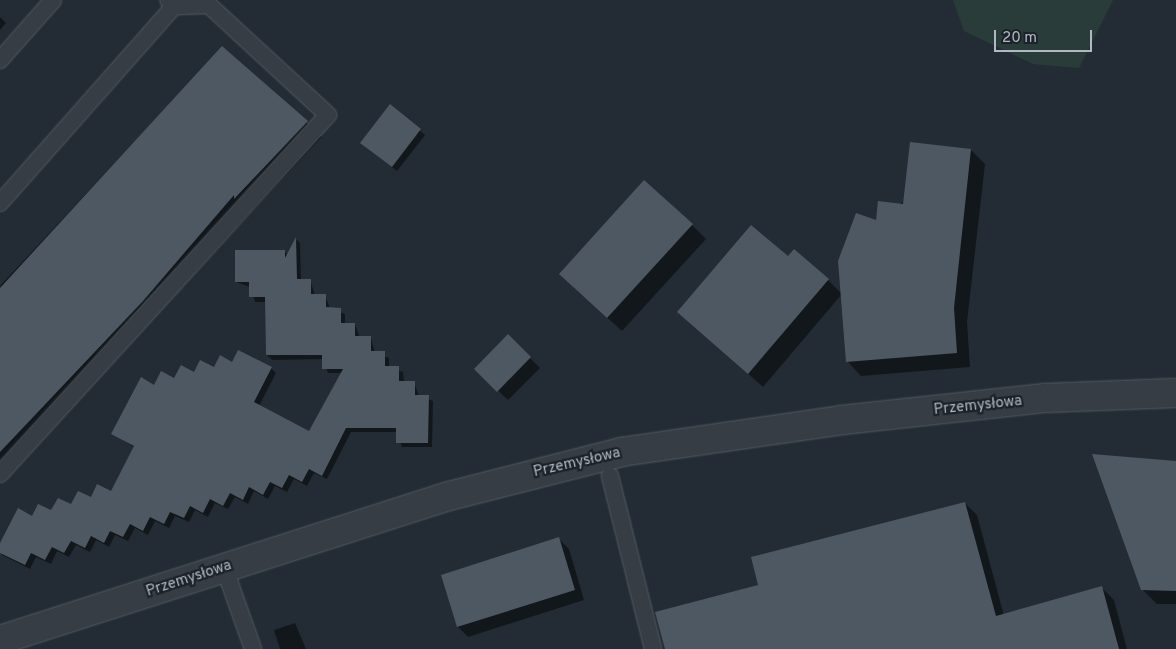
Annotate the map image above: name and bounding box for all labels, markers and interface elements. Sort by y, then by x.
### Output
scale bar [996,20,1094,52]
text: 20 m [1002,29,1037,48]
street label: Przemysłowa [933,392,1023,420]
street label: Przemysłowa [532,444,622,482]
street label: Przemysłowa [144,557,234,601]

